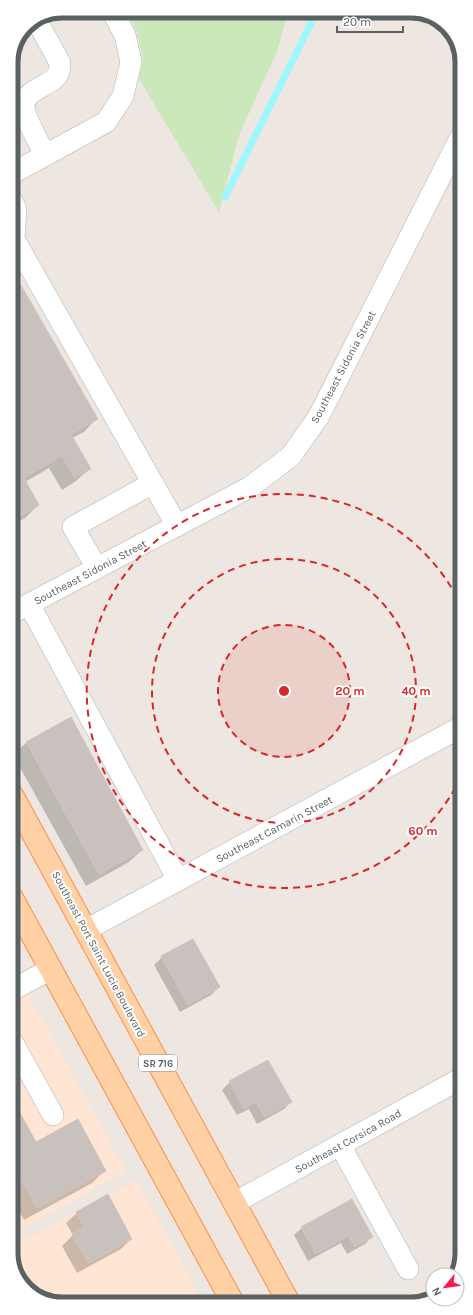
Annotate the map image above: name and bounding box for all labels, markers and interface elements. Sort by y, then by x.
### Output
scale bar [337,8,403,34]
text: 20 m [343,15,371,29]
street label: Southeast Sidonia Street [308,309,379,426]
street label: Southeast Sidonia Street [32,537,149,608]
centre of rings [277,684,291,698]
text: 20 m [335,684,365,698]
text: 40 m [401,684,431,698]
street label: Southeast Camarin Street [214,793,335,866]
text: 60 m [408,824,438,838]
street label: Southeast Port Saint Lucie Boulevard [49,869,148,1039]
road number: SR 716 [139,1055,177,1071]
street label: Southeast Corsica Road [293,1107,404,1176]
north arrow [425,1267,465,1307]
text: N [429,1285,444,1298]

